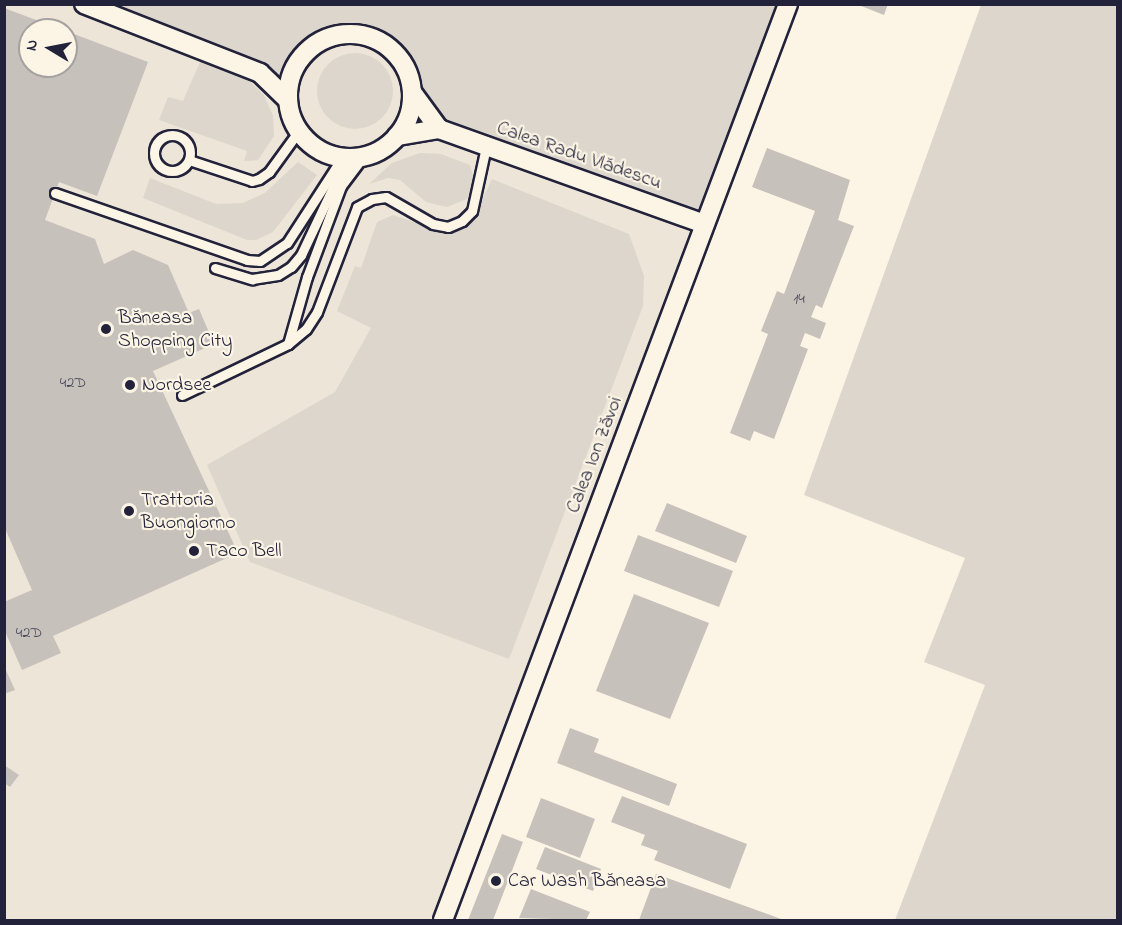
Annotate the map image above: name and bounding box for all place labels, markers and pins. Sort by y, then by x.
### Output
place label: Băneasa Shopping City [118,306,232,353]
marker: Băneasa Shopping City [99,322,113,336]
place label: Nordsee [142,373,211,397]
marker: Nordsee [123,378,137,392]
place label: Trattoria Buongiorno [141,488,236,535]
marker: Trattoria Buongiorno [122,504,136,518]
place label: Taco Bell [206,539,282,563]
marker: Taco Bell [187,544,201,558]
place label: Car Wash Băneasa [508,869,666,893]
marker: Car Wash Băneasa [489,874,503,888]

